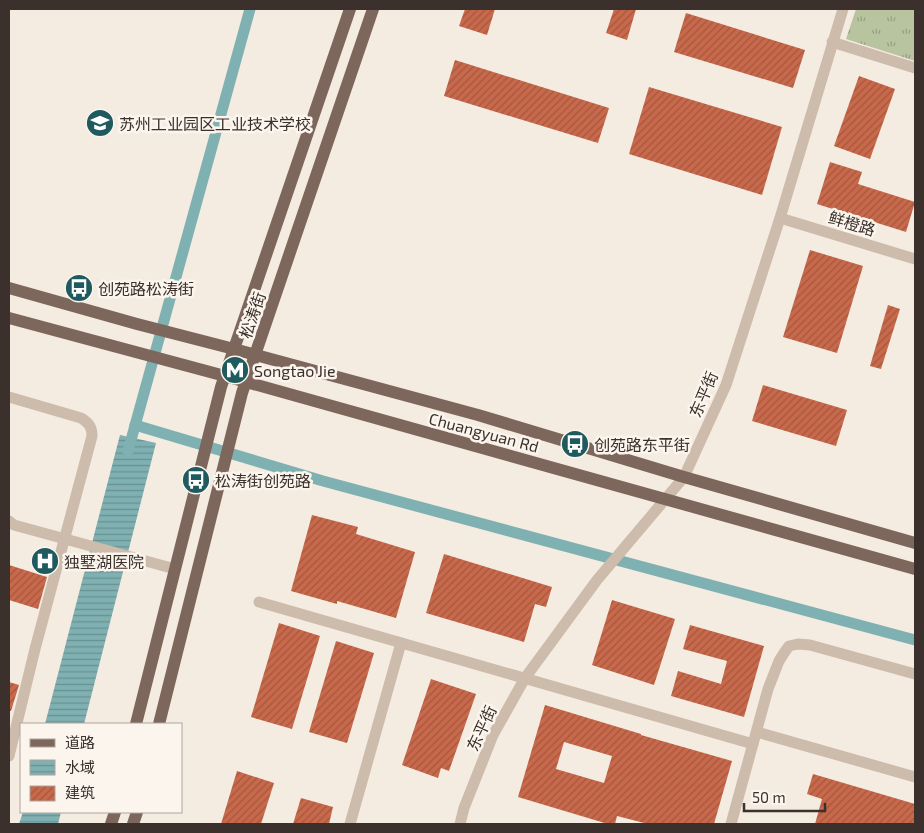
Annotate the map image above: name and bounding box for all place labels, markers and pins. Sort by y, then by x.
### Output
school or university icon: 苏州工业园区工业技术学校 [85,108,115,138]
place label: 苏州工业园区工业技术学校 [119,114,311,133]
bus stop icon: 创苑路松涛街 [64,273,94,303]
place label: 创苑路松涛街 [98,279,194,298]
metro station icon: Songtao Jie [220,355,250,385]
place label: Songtao Jie [254,361,336,380]
bus stop icon: 创苑路东平街 [560,429,590,459]
place label: 创苑路东平街 [594,435,690,454]
bus stop icon: 松涛街创苑路 [181,465,211,495]
place label: 松涛街创苑路 [215,471,311,490]
hospital icon: 独墅湖医院 [30,546,60,576]
place label: 独墅湖医院 [64,552,144,571]

